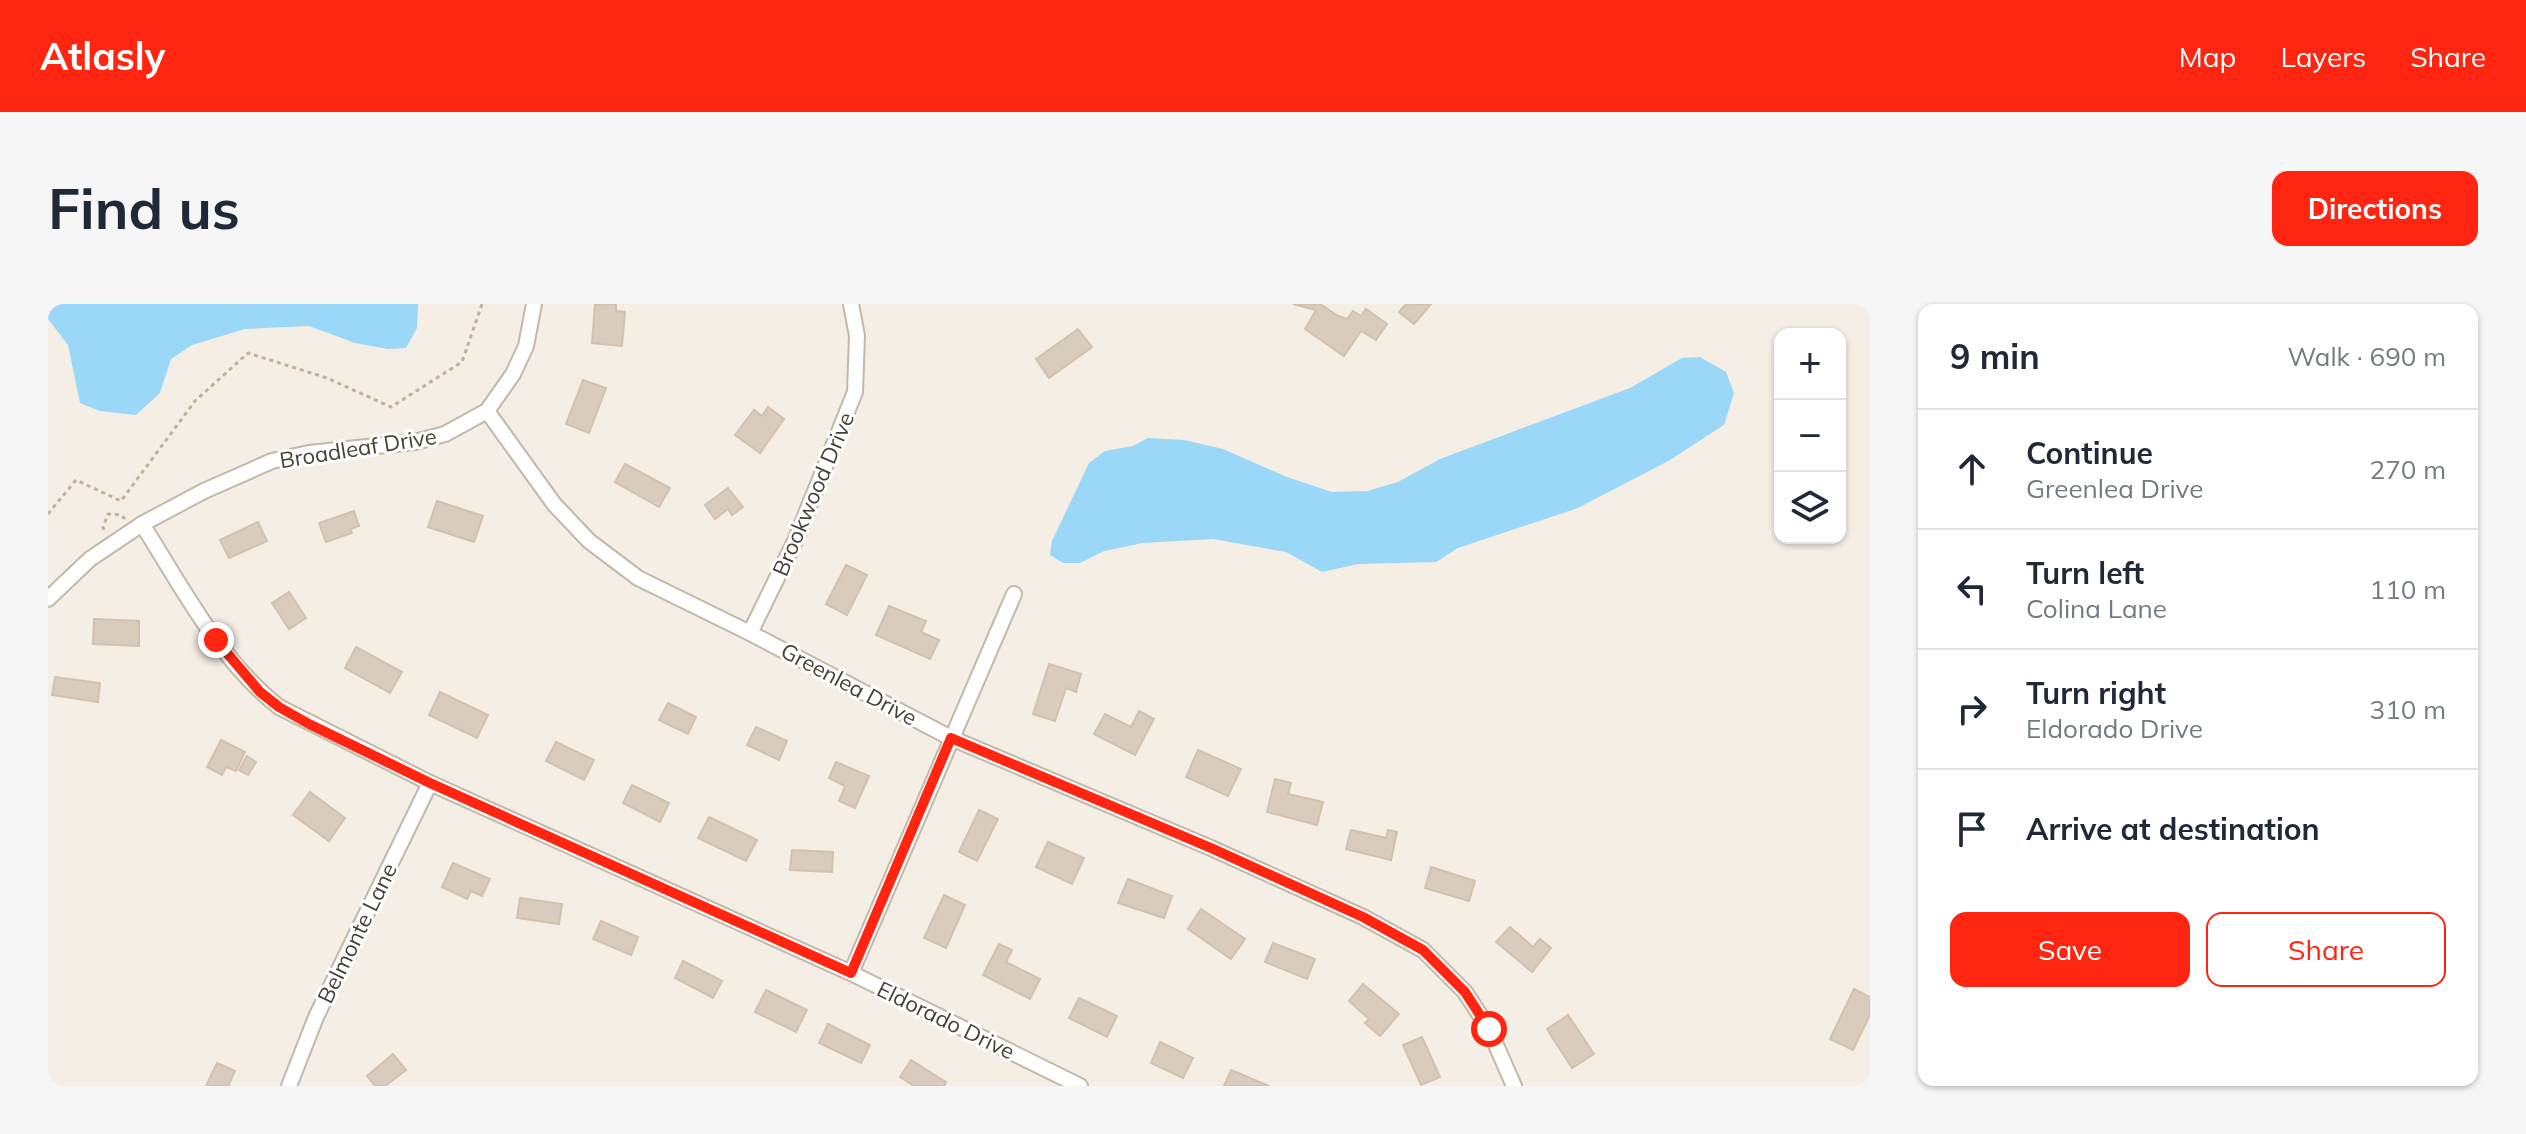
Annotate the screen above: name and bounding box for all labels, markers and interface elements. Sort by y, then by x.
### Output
text: Atlasly [40,32,165,80]
text: Map [2179,39,2236,74]
text: Layers [2280,39,2366,74]
text: Share [2410,39,2486,74]
button: Directions [2272,171,2478,246]
text: Find us [48,173,240,243]
map controls [1774,328,1846,544]
button: + [1774,328,1846,400]
text: 9 min [1950,335,2040,378]
text: Walk · 690 m [2287,340,2446,373]
button: − [1774,400,1846,472]
street label: Brookwood Drive [766,408,860,580]
street label: Broadleaf Drive [278,422,438,474]
text: Continue [2026,434,2153,472]
icon: ahead [1950,447,1994,491]
text: 270 m [2370,453,2446,486]
button: layers [1774,472,1846,544]
text: Greenlea Drive [2026,472,2203,505]
text: Turn left [2026,554,2144,592]
icon: left [1950,567,1994,611]
text: 110 m [2370,573,2446,606]
text: Colina Lane [2026,592,2167,625]
route end [198,622,234,658]
street label: Greenlea Drive [776,636,922,732]
text: Turn right [2026,674,2166,712]
icon: right [1950,687,1994,731]
text: 310 m [2370,693,2446,726]
text: Eldorado Drive [2026,712,2203,745]
icon: arrive [1950,807,1994,851]
text: Arrive at destination [2026,810,2320,848]
street label: Belmonte Lane [311,858,403,1008]
button: Save [1950,912,2190,987]
button: Share [2206,912,2446,987]
street label: Eldorado Drive [873,975,1019,1065]
route start [1471,1011,1507,1047]

